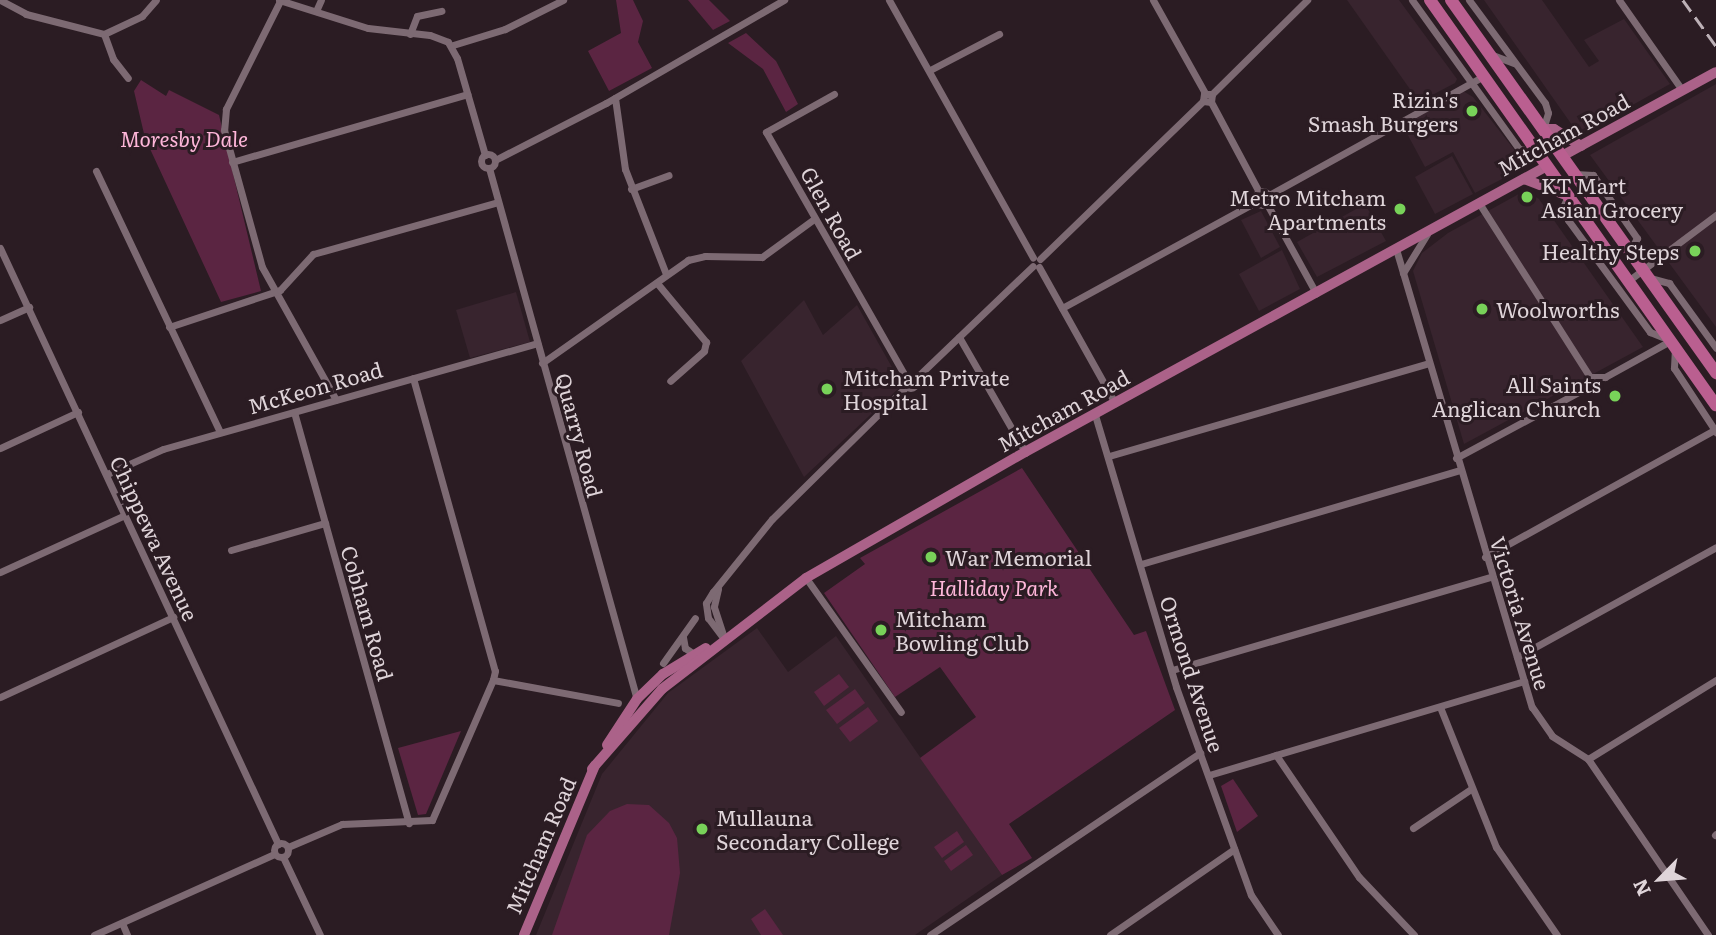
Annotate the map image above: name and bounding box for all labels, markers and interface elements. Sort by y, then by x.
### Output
place label: Rizin's Smash Burgers [1308,86,1458,136]
street label: Mitcham Road [1493,87,1633,181]
marker: Rizin's Smash Burgers [1464,103,1480,119]
park label: Moresby Dale [120,125,248,151]
street label: Glen Road [796,162,868,264]
place label: KT Mart Asian Grocery [1541,172,1683,222]
place label: Metro Mitcham Apartments [1229,184,1386,234]
marker: KT Mart Asian Grocery [1519,189,1535,205]
marker: Metro Mitcham Apartments [1392,201,1408,217]
place label: Healthy Steps [1541,238,1679,264]
marker: Healthy Steps [1685,241,1705,261]
place label: Woolworths [1496,296,1620,322]
marker: Woolworths [1474,301,1490,317]
street label: McKeon Road [245,356,385,418]
street label: Mitcham Road [993,363,1133,457]
place label: Mitcham Private Hospital [843,364,1010,414]
street label: Quarry Road [551,370,609,500]
place label: All Saints Anglican Church [1432,371,1601,421]
marker: Mitcham Private Hospital [817,379,837,399]
marker: All Saints Anglican Church [1607,388,1623,404]
street label: Chippewa Avenue [106,452,204,624]
street label: Victoria Avenue [1486,533,1556,693]
street label: Cobham Road [337,543,399,683]
place label: War Memorial [945,544,1092,570]
marker: War Memorial [923,549,939,565]
park label: Halliday Park [929,574,1059,600]
street label: Ormond Avenue [1156,593,1230,755]
place label: Mitcham Bowling Club [895,605,1029,655]
marker: Mitcham Bowling Club [873,622,889,638]
street label: Mitcham Road [500,773,580,917]
place label: Mullauna Secondary College [716,804,900,854]
marker: Mullauna Secondary College [694,821,710,837]
north arrow [1625,844,1695,914]
text: N [1625,875,1657,901]

